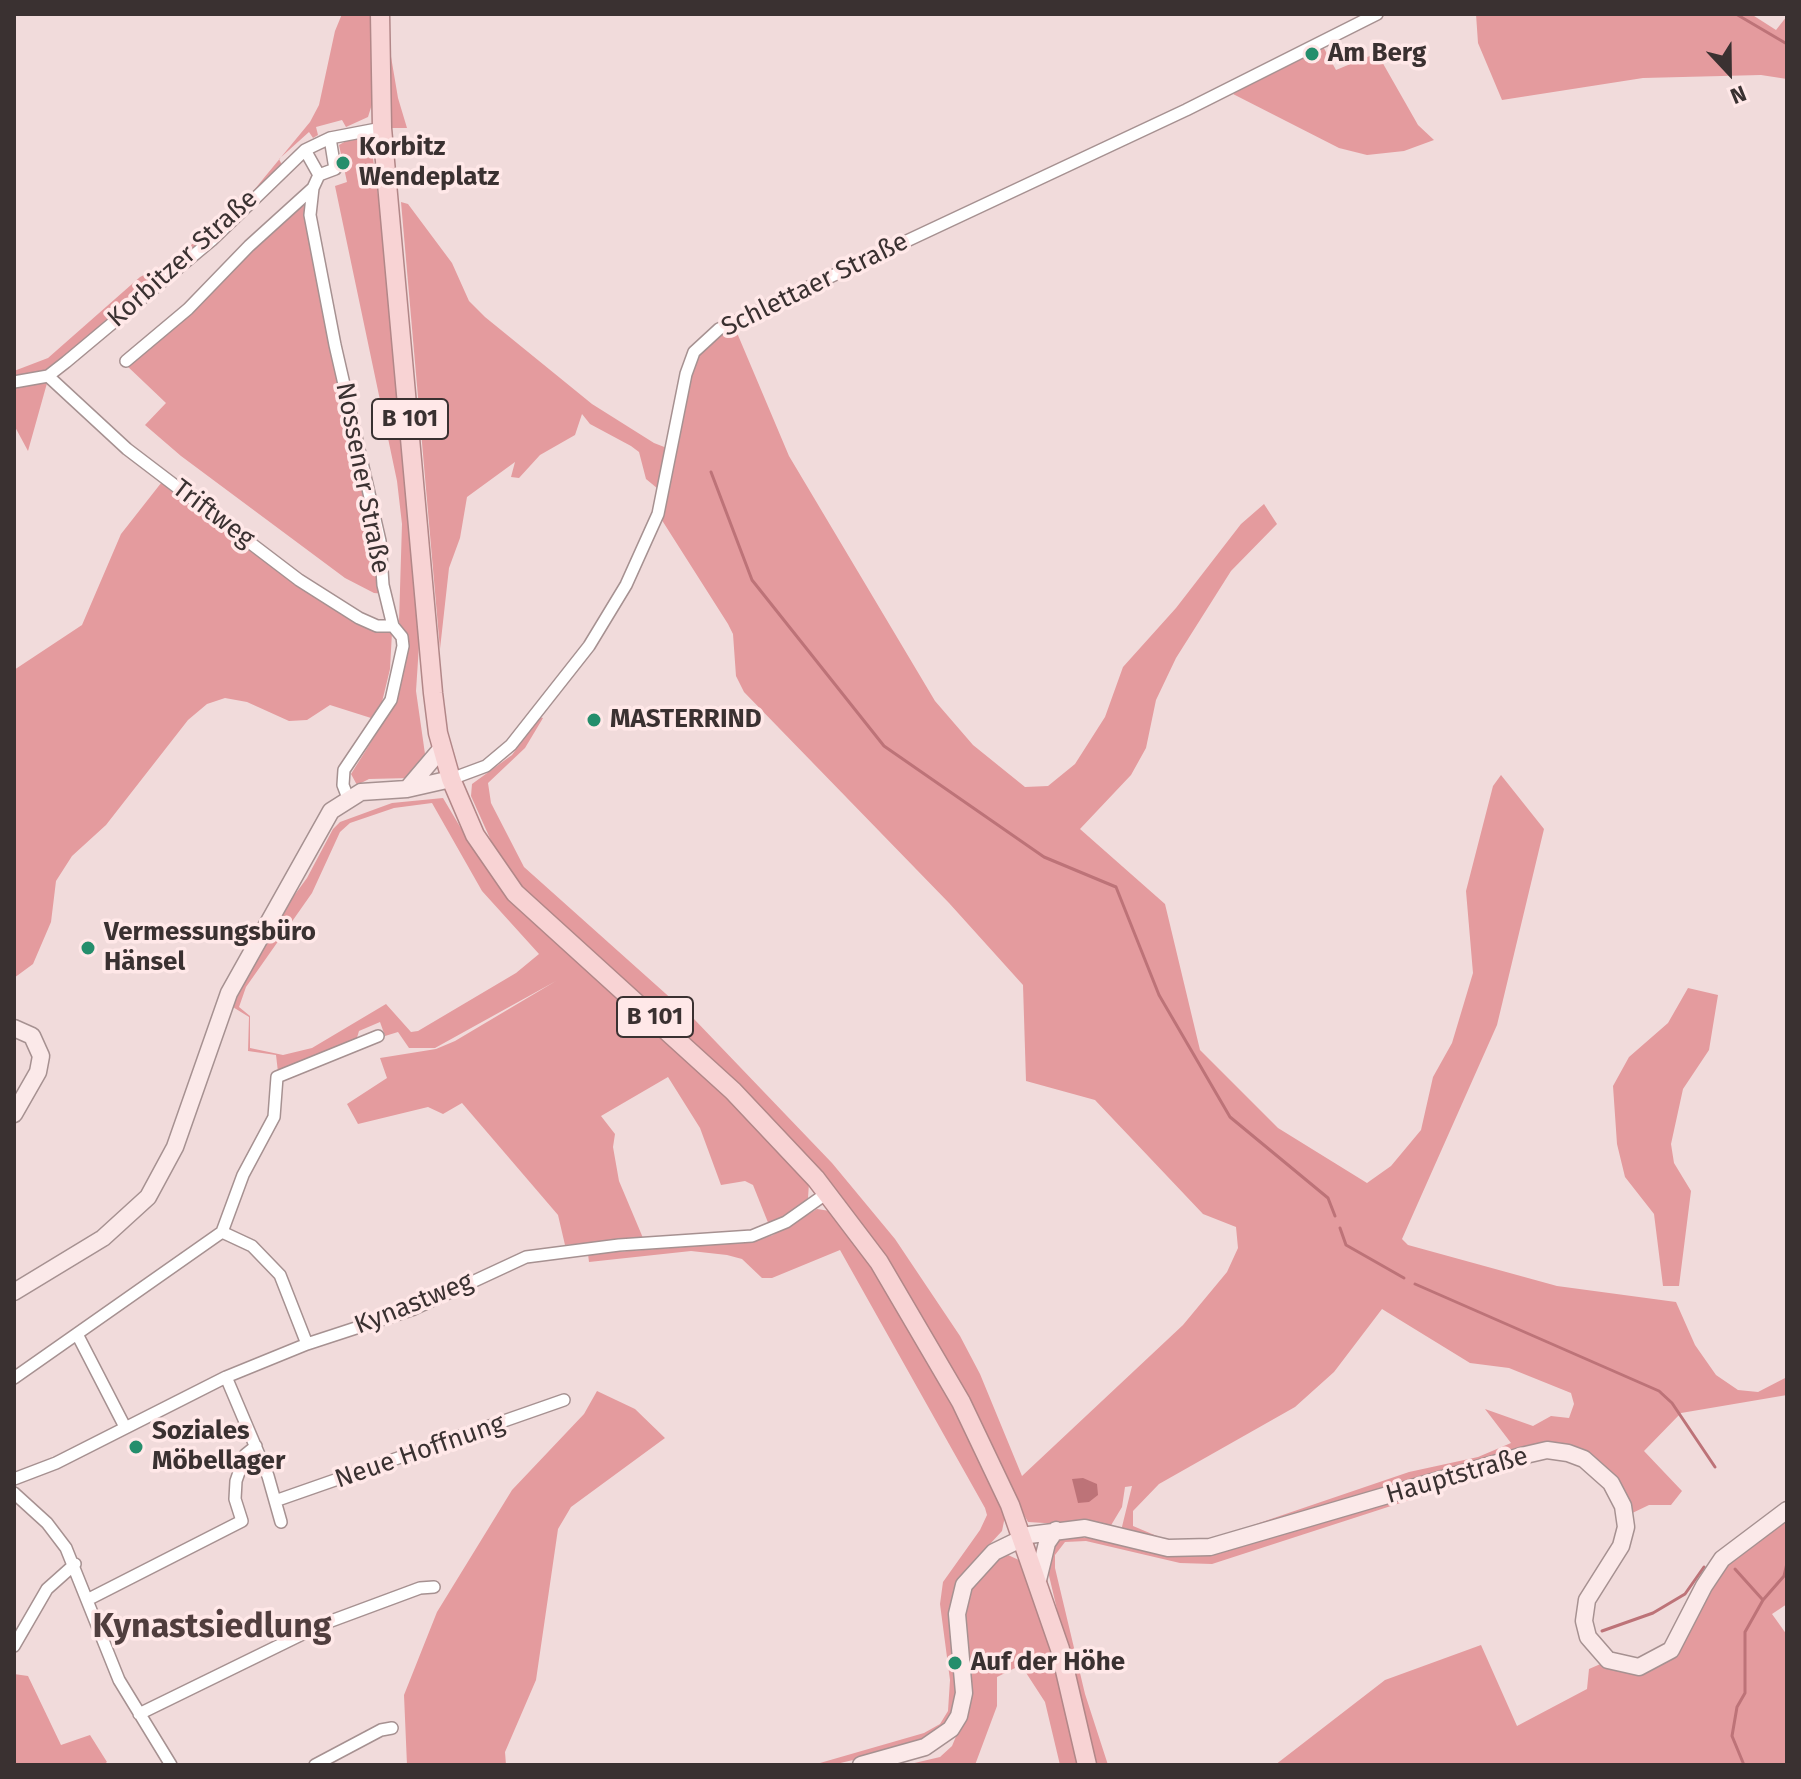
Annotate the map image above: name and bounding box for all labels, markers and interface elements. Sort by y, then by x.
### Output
north arrow [1689,32,1769,112]
place label: Am Berg [1328,38,1426,70]
marker: Am Berg [1303,45,1321,63]
text: N [1726,79,1750,110]
place label: Korbitz Wendeplatz [359,132,499,194]
marker: Korbitz Wendeplatz [334,154,352,172]
street label: Korbitzer Straße [102,183,264,335]
street label: Schlettaer Straße [717,226,913,344]
street label: Nossener Straße [328,380,396,576]
road number: B 101 [372,399,448,439]
street label: Triftweg [166,473,260,555]
place label: MASTERRIND [610,704,762,736]
marker: MASTERRIND [585,711,603,729]
place label: Vermessungsbüro Hänsel [104,917,316,978]
marker: Vermessungsbüro Hänsel [79,939,97,957]
road number: B 101 [617,997,693,1037]
street label: Kynastweg [350,1266,478,1342]
street label: Neue Hoffnung [331,1408,509,1496]
place label: Soziales Möbellager [152,1416,285,1478]
marker: Soziales Möbellager [127,1438,145,1456]
street label: Hauptstraße [1382,1441,1532,1511]
district label: Kynastsiedlung [92,1608,332,1648]
place label: Auf der Höhe [971,1647,1125,1679]
marker: Auf der Höhe [946,1654,964,1672]

